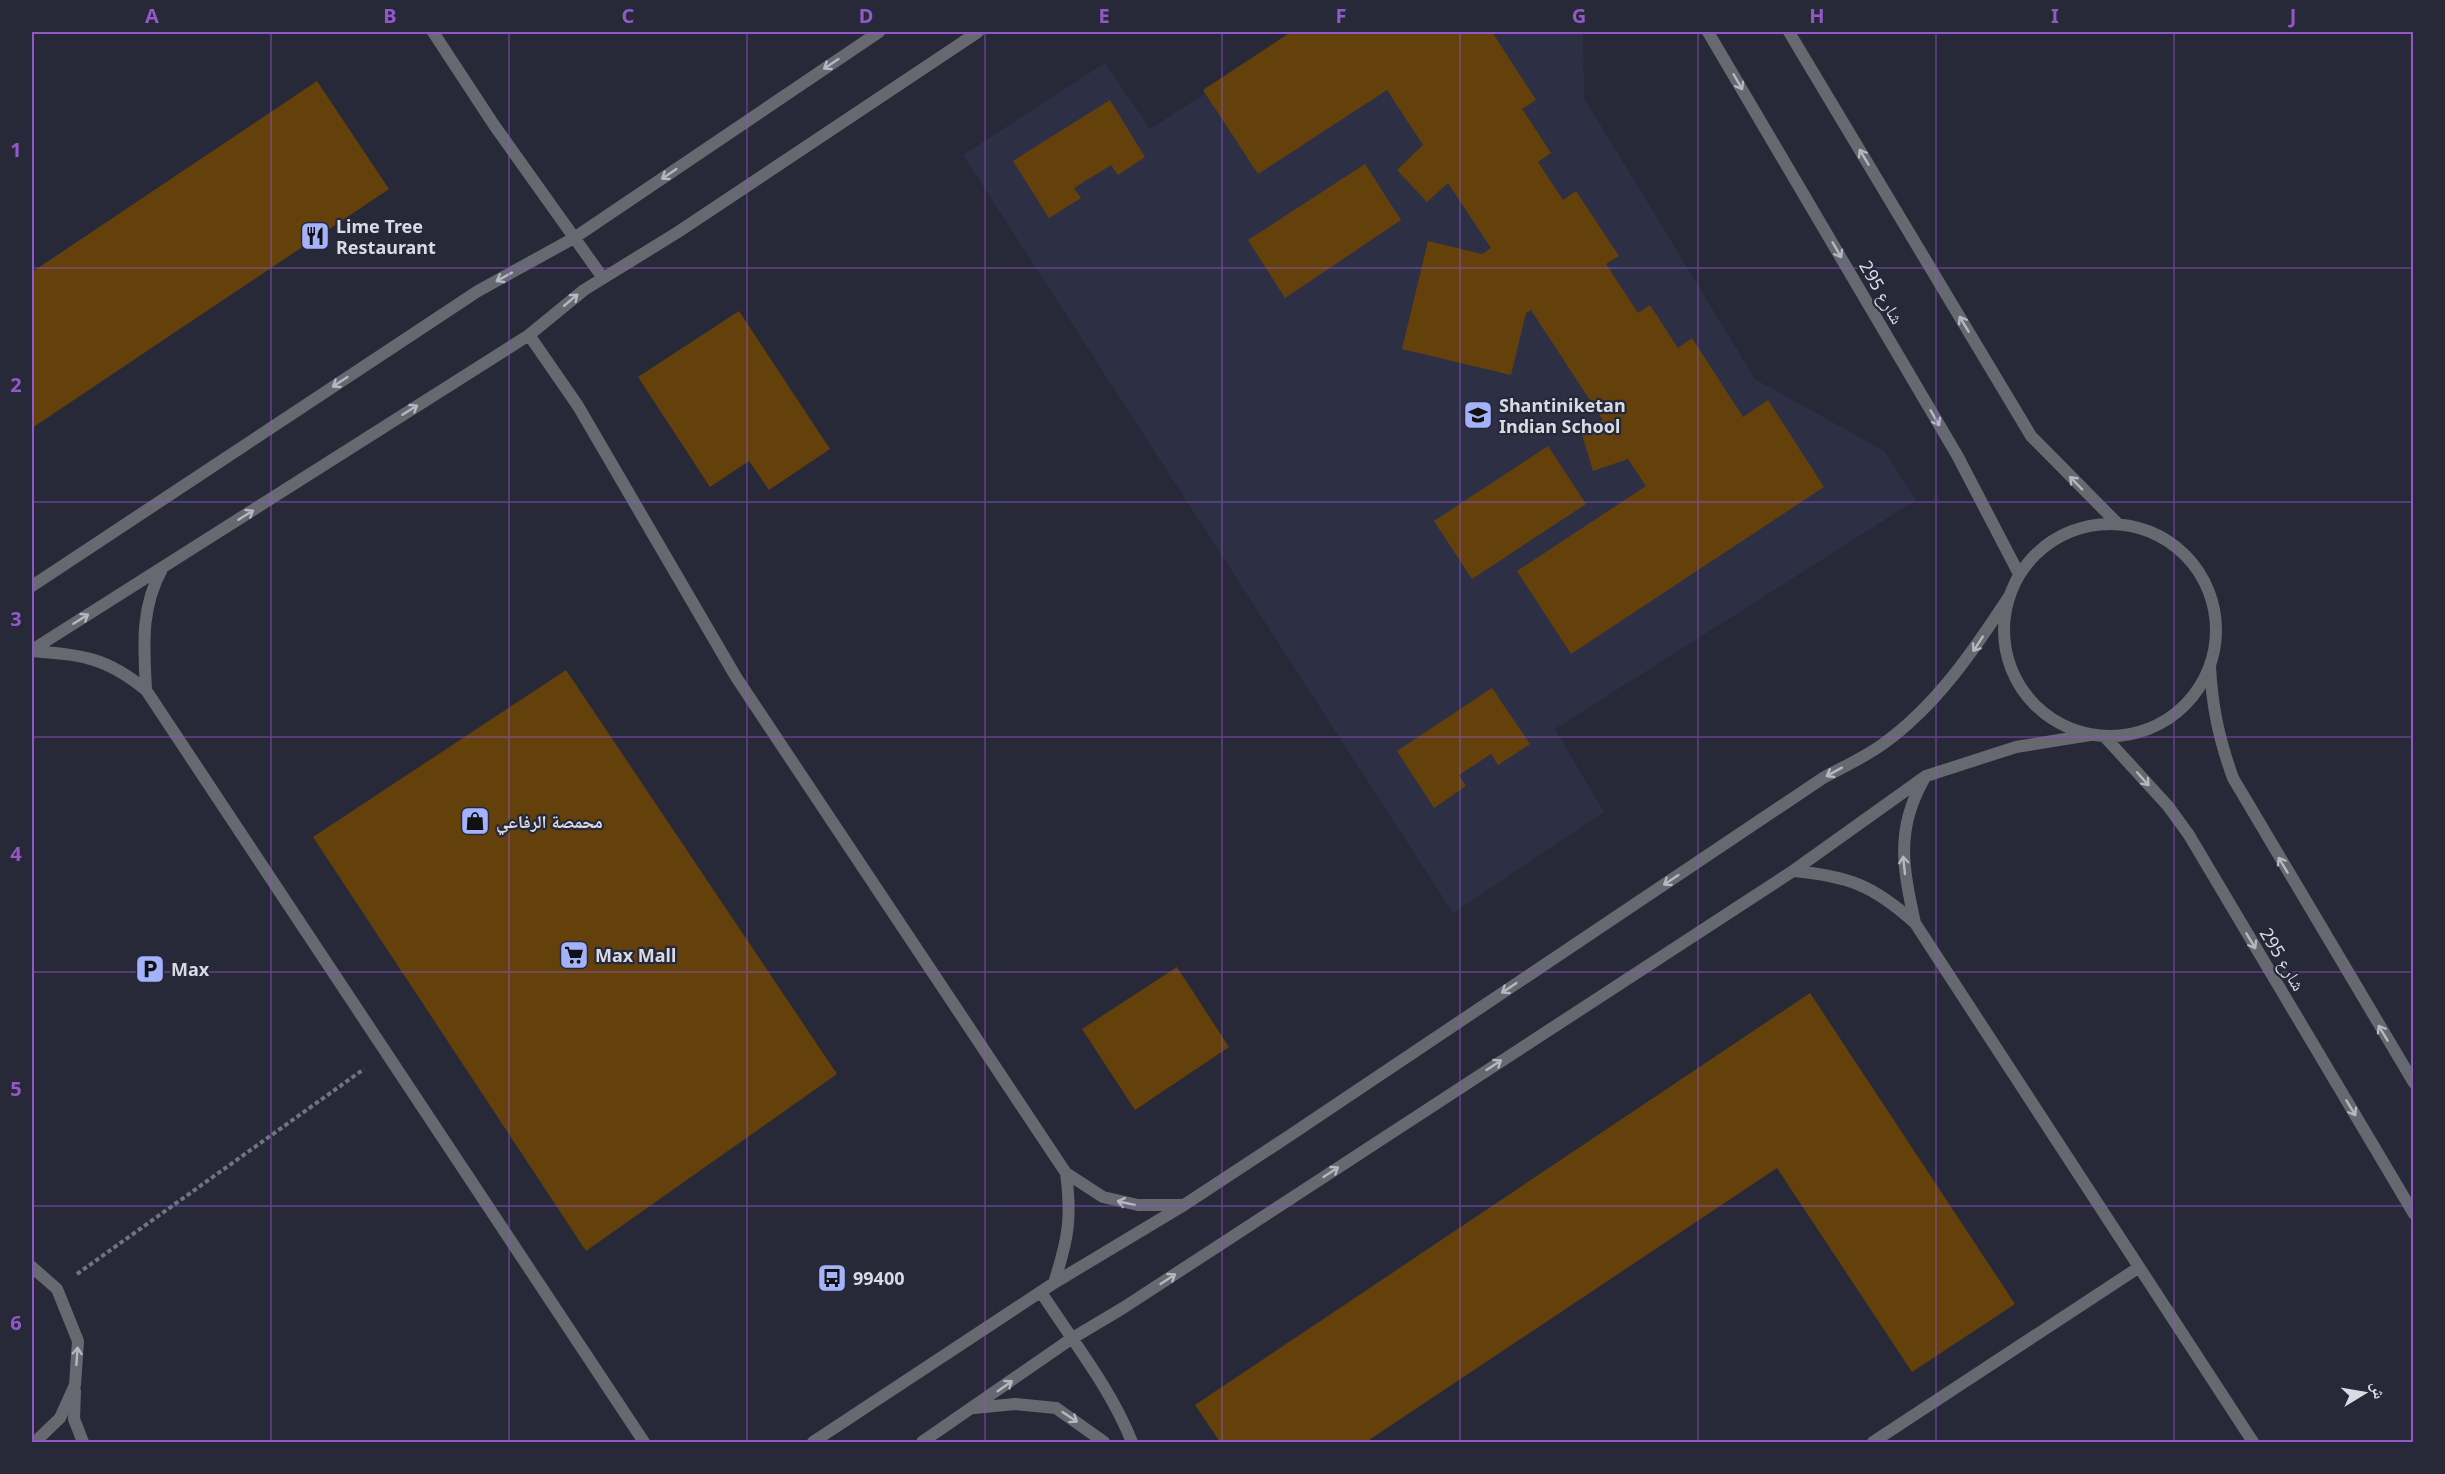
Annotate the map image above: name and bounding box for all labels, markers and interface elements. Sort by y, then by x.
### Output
text: A [145,2,159,29]
text: B [383,2,397,29]
text: C [622,2,635,29]
text: D [859,2,873,29]
text: E [1098,2,1110,29]
text: F [1336,2,1346,29]
text: G [1572,2,1586,29]
text: H [1809,2,1825,29]
text: I [2051,2,2059,29]
text: J [2288,2,2296,29]
one-way arrow [823,58,840,70]
one-way arrow [1732,73,1744,90]
text: 1 [10,136,22,163]
one-way arrow [1858,149,1870,166]
one-way arrow [661,167,678,180]
place label: Lime Tree Restaurant [336,214,436,259]
restaurant icon: Lime Tree Restaurant [299,220,331,252]
one-way arrow [1831,241,1843,258]
street label: شارع 295 [1854,256,1910,328]
one-way arrow [496,271,513,283]
one-way arrow [563,294,579,307]
one-way arrow [1958,316,1970,333]
text: 2 [10,371,22,398]
one-way arrow [332,377,349,389]
place label: Shantiniketan Indian School [1499,393,1626,438]
school or university icon: Shantiniketan Indian School [1462,399,1494,431]
one-way arrow [402,404,419,417]
one-way arrow [1930,409,1942,426]
one-way arrow [2068,475,2083,490]
one-way arrow [237,508,254,521]
text: 3 [10,605,22,632]
one-way arrow [72,613,89,625]
one-way arrow [1971,635,1983,652]
one-way arrow [1826,766,1843,778]
one-way arrow [2136,771,2150,786]
shop icon: محمصة الرفاعي [459,805,491,837]
place label: محمصة الرفاعي [496,809,603,836]
text: 4 [10,840,22,867]
one-way arrow [1898,856,1909,876]
one-way arrow [2277,857,2289,874]
one-way arrow [1663,873,1680,886]
street label: شارع 295 [2255,923,2311,995]
one-way arrow [2246,932,2258,949]
supermarket icon: Max Mall [558,939,590,971]
place label: Max Mall [595,943,676,967]
parking icon: Max [134,953,166,985]
place label: Max [171,957,210,981]
one-way arrow [1502,982,1518,994]
one-way arrow [2377,1025,2389,1042]
one-way arrow [1485,1059,1502,1071]
text: 5 [10,1075,22,1102]
one-way arrow [2345,1100,2357,1117]
one-way arrow [1322,1166,1339,1178]
one-way arrow [1117,1196,1136,1208]
bus stop icon: 99400 [816,1262,848,1294]
place label: 99400 [853,1266,904,1290]
one-way arrow [1159,1273,1175,1285]
text: 6 [10,1309,22,1336]
one-way arrow [72,1347,83,1366]
north arrow [2334,1363,2394,1423]
one-way arrow [996,1380,1012,1392]
text: ش [2366,1380,2391,1401]
one-way arrow [1062,1411,1079,1424]

